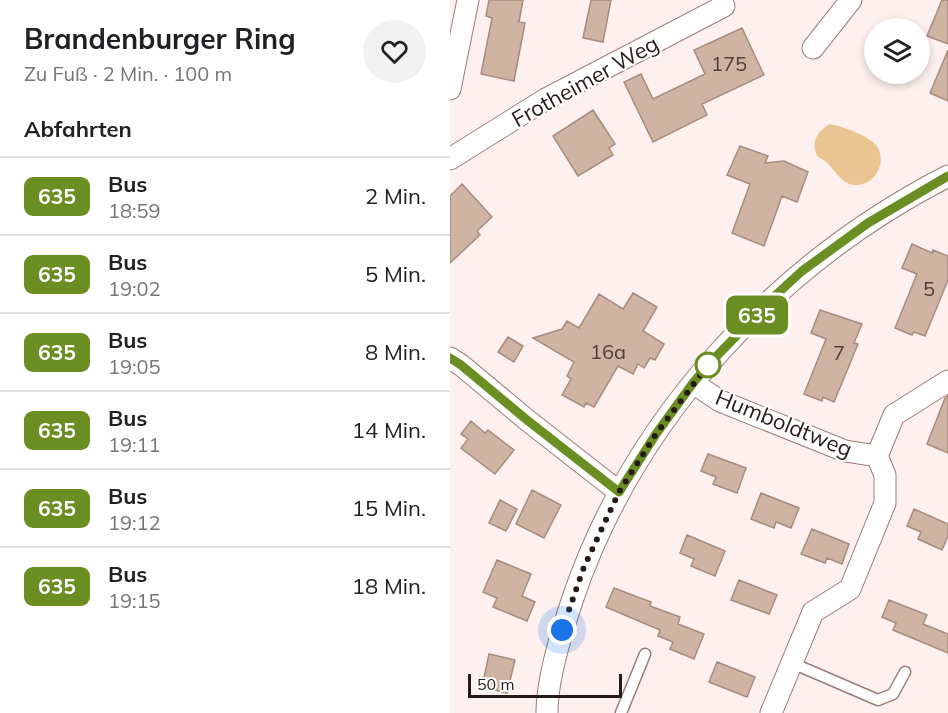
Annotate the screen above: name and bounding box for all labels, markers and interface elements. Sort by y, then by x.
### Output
map controls [864,18,930,84]
button: layers [864,18,930,84]
button: heart [363,20,426,83]
text: Brandenburger Ring [24,21,296,56]
street label: Frotheimer Weg [507,29,663,133]
house number: 175 [711,51,747,76]
text: Zu Fuß · 2 Min. · 100 m [24,61,232,86]
text: Abfahrten [24,115,132,143]
text: Bus [108,170,147,198]
text: 2 Min. [365,182,426,210]
text: 635 [38,183,76,209]
text: 18:59 [108,198,161,223]
text: Bus [108,248,147,276]
text: 5 Min. [365,260,426,288]
text: 635 [38,261,76,287]
text: 19:02 [108,276,161,301]
house number: 5 [923,276,935,301]
line badge: 635 [722,296,792,334]
text: 635 [738,302,776,328]
text: Bus [108,326,147,354]
text: 8 Min. [365,338,426,366]
text: 635 [38,339,76,365]
house number: 16a [590,339,626,364]
house number: 7 [833,340,845,365]
unlabelled marker [695,352,721,378]
text: 19:05 [108,354,161,379]
street label: Humboldtweg [711,383,857,463]
text: Bus [108,404,147,432]
text: 14 Min. [352,416,426,444]
text: 635 [38,417,76,443]
text: 19:11 [108,432,161,457]
text: Bus [108,482,147,510]
text: 15 Min. [352,494,426,522]
text: 635 [38,495,76,521]
text: 19:12 [108,510,161,535]
text: Bus [108,560,147,588]
text: 18 Min. [352,572,426,600]
text: 635 [38,573,76,599]
text: 19:15 [108,588,161,613]
your location [547,615,577,645]
scale bar [468,671,622,698]
text: 50 m [477,674,514,694]

